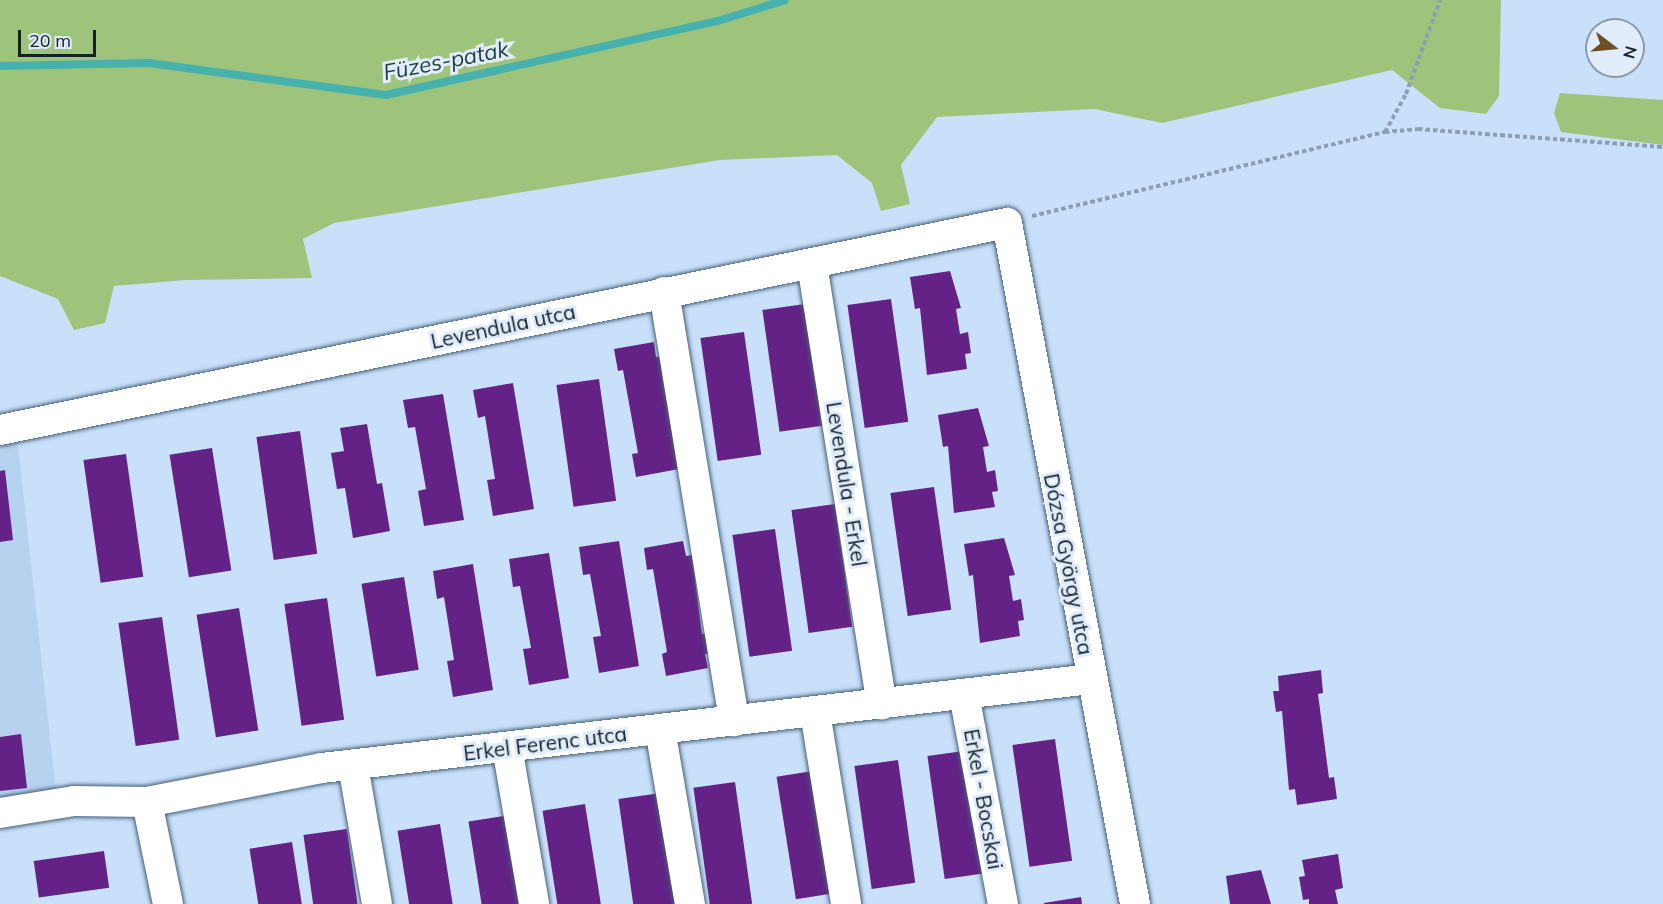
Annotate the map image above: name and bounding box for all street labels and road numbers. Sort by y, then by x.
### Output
street label: Levendula utca [428,298,578,354]
street label: Levendula - Erkel [822,400,872,568]
street label: Dózsa György utca [1039,471,1099,657]
street label: Erkel Ferenc utca [462,720,628,766]
street label: Erkel - Bocskai [959,727,1009,871]

